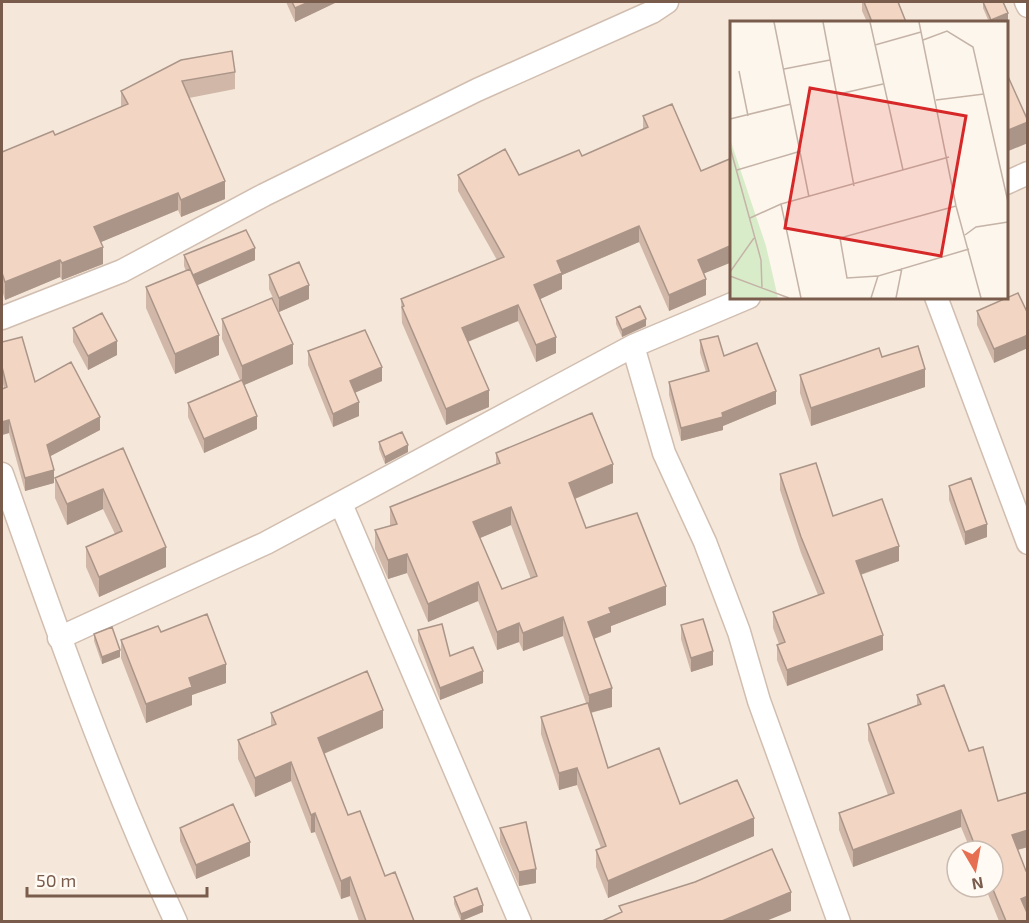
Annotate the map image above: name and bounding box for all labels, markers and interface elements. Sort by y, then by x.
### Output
inset map [730,21,1008,298]
north arrow [945,839,1005,899]
scale bar [27,860,207,898]
text: 50 m [36,869,76,891]
text: N [970,874,985,895]

